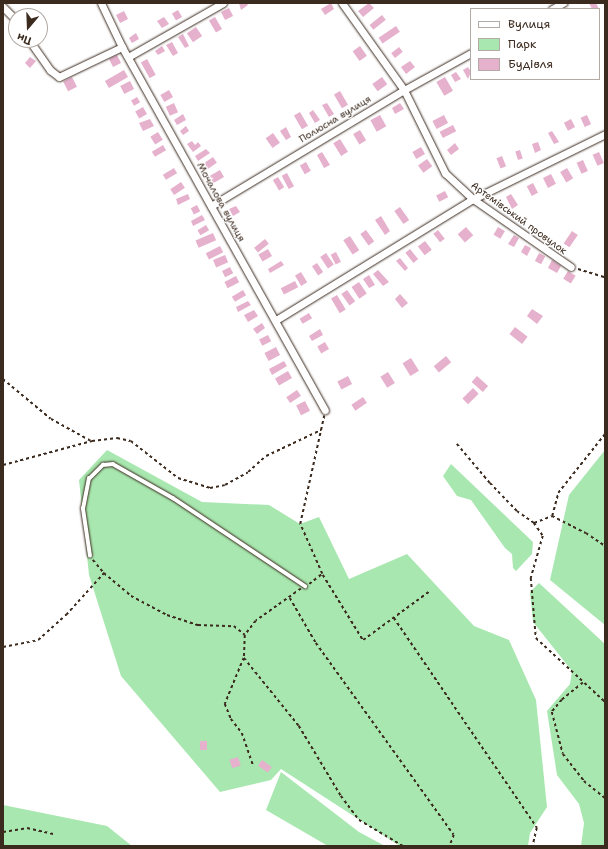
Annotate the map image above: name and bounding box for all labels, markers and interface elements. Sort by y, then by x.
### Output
north arrow [8,8,48,48]
legend [470,8,600,80]
text: Вулиця [508,16,550,32]
text: Пн [15,29,34,48]
text: Парк [508,36,536,52]
text: Будівля [508,56,553,72]
street label: Полюсна вулиця [297,93,373,145]
street label: Мочалова вулиця [194,160,248,244]
street label: Артемівський провулок [469,179,569,257]

